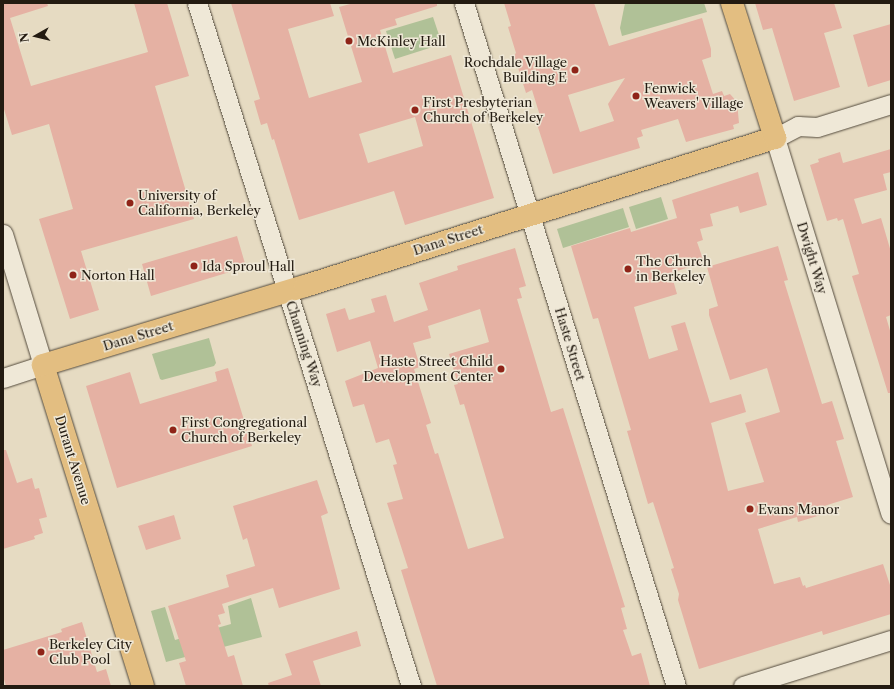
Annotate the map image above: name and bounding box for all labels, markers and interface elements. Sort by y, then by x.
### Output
north arrow [16,16,56,56]
text: N [17,32,32,43]
place label: McKinley Hall [357,33,446,49]
marker: McKinley Hall [344,36,354,46]
place label: Rochdale Village Building E [463,55,567,86]
marker: Rochdale Village Building E [570,65,580,75]
place label: Fenwick Weavers' Village [644,81,744,112]
marker: Fenwick Weavers' Village [631,91,641,101]
place label: First Presbyterian Church of Berkeley [423,95,543,126]
marker: First Presbyterian Church of Berkeley [410,105,420,115]
place label: University of California, Berkeley [138,188,261,219]
marker: University of California, Berkeley [125,198,135,208]
street label: Dwight Way [794,220,830,296]
street label: Dana Street [411,221,485,259]
place label: The Church in Berkeley [636,254,711,285]
place label: Ida Sproul Hall [202,258,295,274]
marker: Ida Sproul Hall [189,261,199,271]
marker: The Church in Berkeley [623,264,633,274]
place label: Norton Hall [81,267,155,283]
marker: Norton Hall [68,270,78,280]
street label: Channing Way [283,299,325,389]
street label: Haste Street [551,306,589,382]
street label: Dana Street [101,318,175,354]
place label: Haste Street Child Development Center [363,354,493,385]
marker: Haste Street Child Development Center [496,364,506,374]
street label: Durant Avenue [52,413,94,507]
place label: First Congregational Church of Berkeley [181,415,307,446]
marker: First Congregational Church of Berkeley [168,425,178,435]
place label: Evans Manor [758,501,839,517]
marker: Evans Manor [745,504,755,514]
place label: Berkeley City Club Pool [49,637,133,668]
marker: Berkeley City Club Pool [36,647,46,657]

